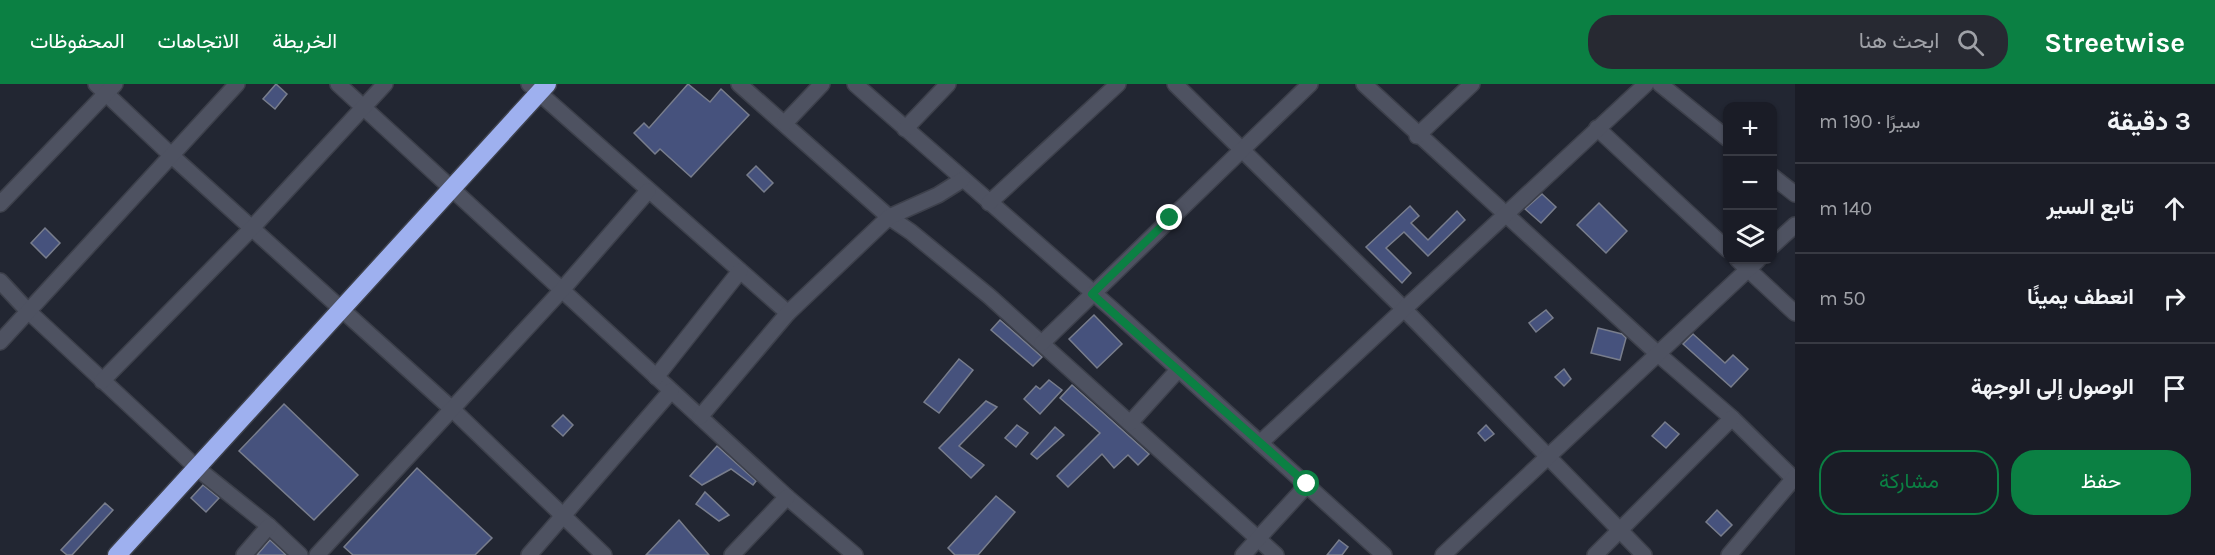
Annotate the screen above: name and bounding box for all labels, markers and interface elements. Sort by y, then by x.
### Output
search box [1588,15,2008,69]
icon: search [1954,26,1987,59]
text: Streetwise [2044,26,2185,59]
text: ابحث هنا [1859,28,1939,54]
text: المحفوظات [30,29,125,53]
text: الاتجاهات [158,29,239,53]
text: الخريطة [272,29,337,53]
map controls [1723,102,1777,264]
button: + [1723,102,1777,156]
text: 3 دقيقة [2107,106,2191,137]
text: سيرًا · 190 m [1819,110,1920,133]
button: − [1723,156,1777,210]
icon: ahead [2158,192,2191,225]
text: تابع السير [2046,194,2134,220]
text: 140 m [1819,197,1872,220]
route end [1156,204,1182,230]
button: layers [1723,210,1777,264]
icon: right [2158,282,2191,315]
text: انعطف يمينًا [2027,284,2134,310]
text: 50 m [1819,287,1866,310]
icon: arrive [2158,372,2191,405]
text: الوصول إلى الوجهة [1971,374,2134,400]
button: مشاركة [1819,450,1999,515]
button: حفظ [2011,450,2191,515]
route start [1293,470,1319,496]

